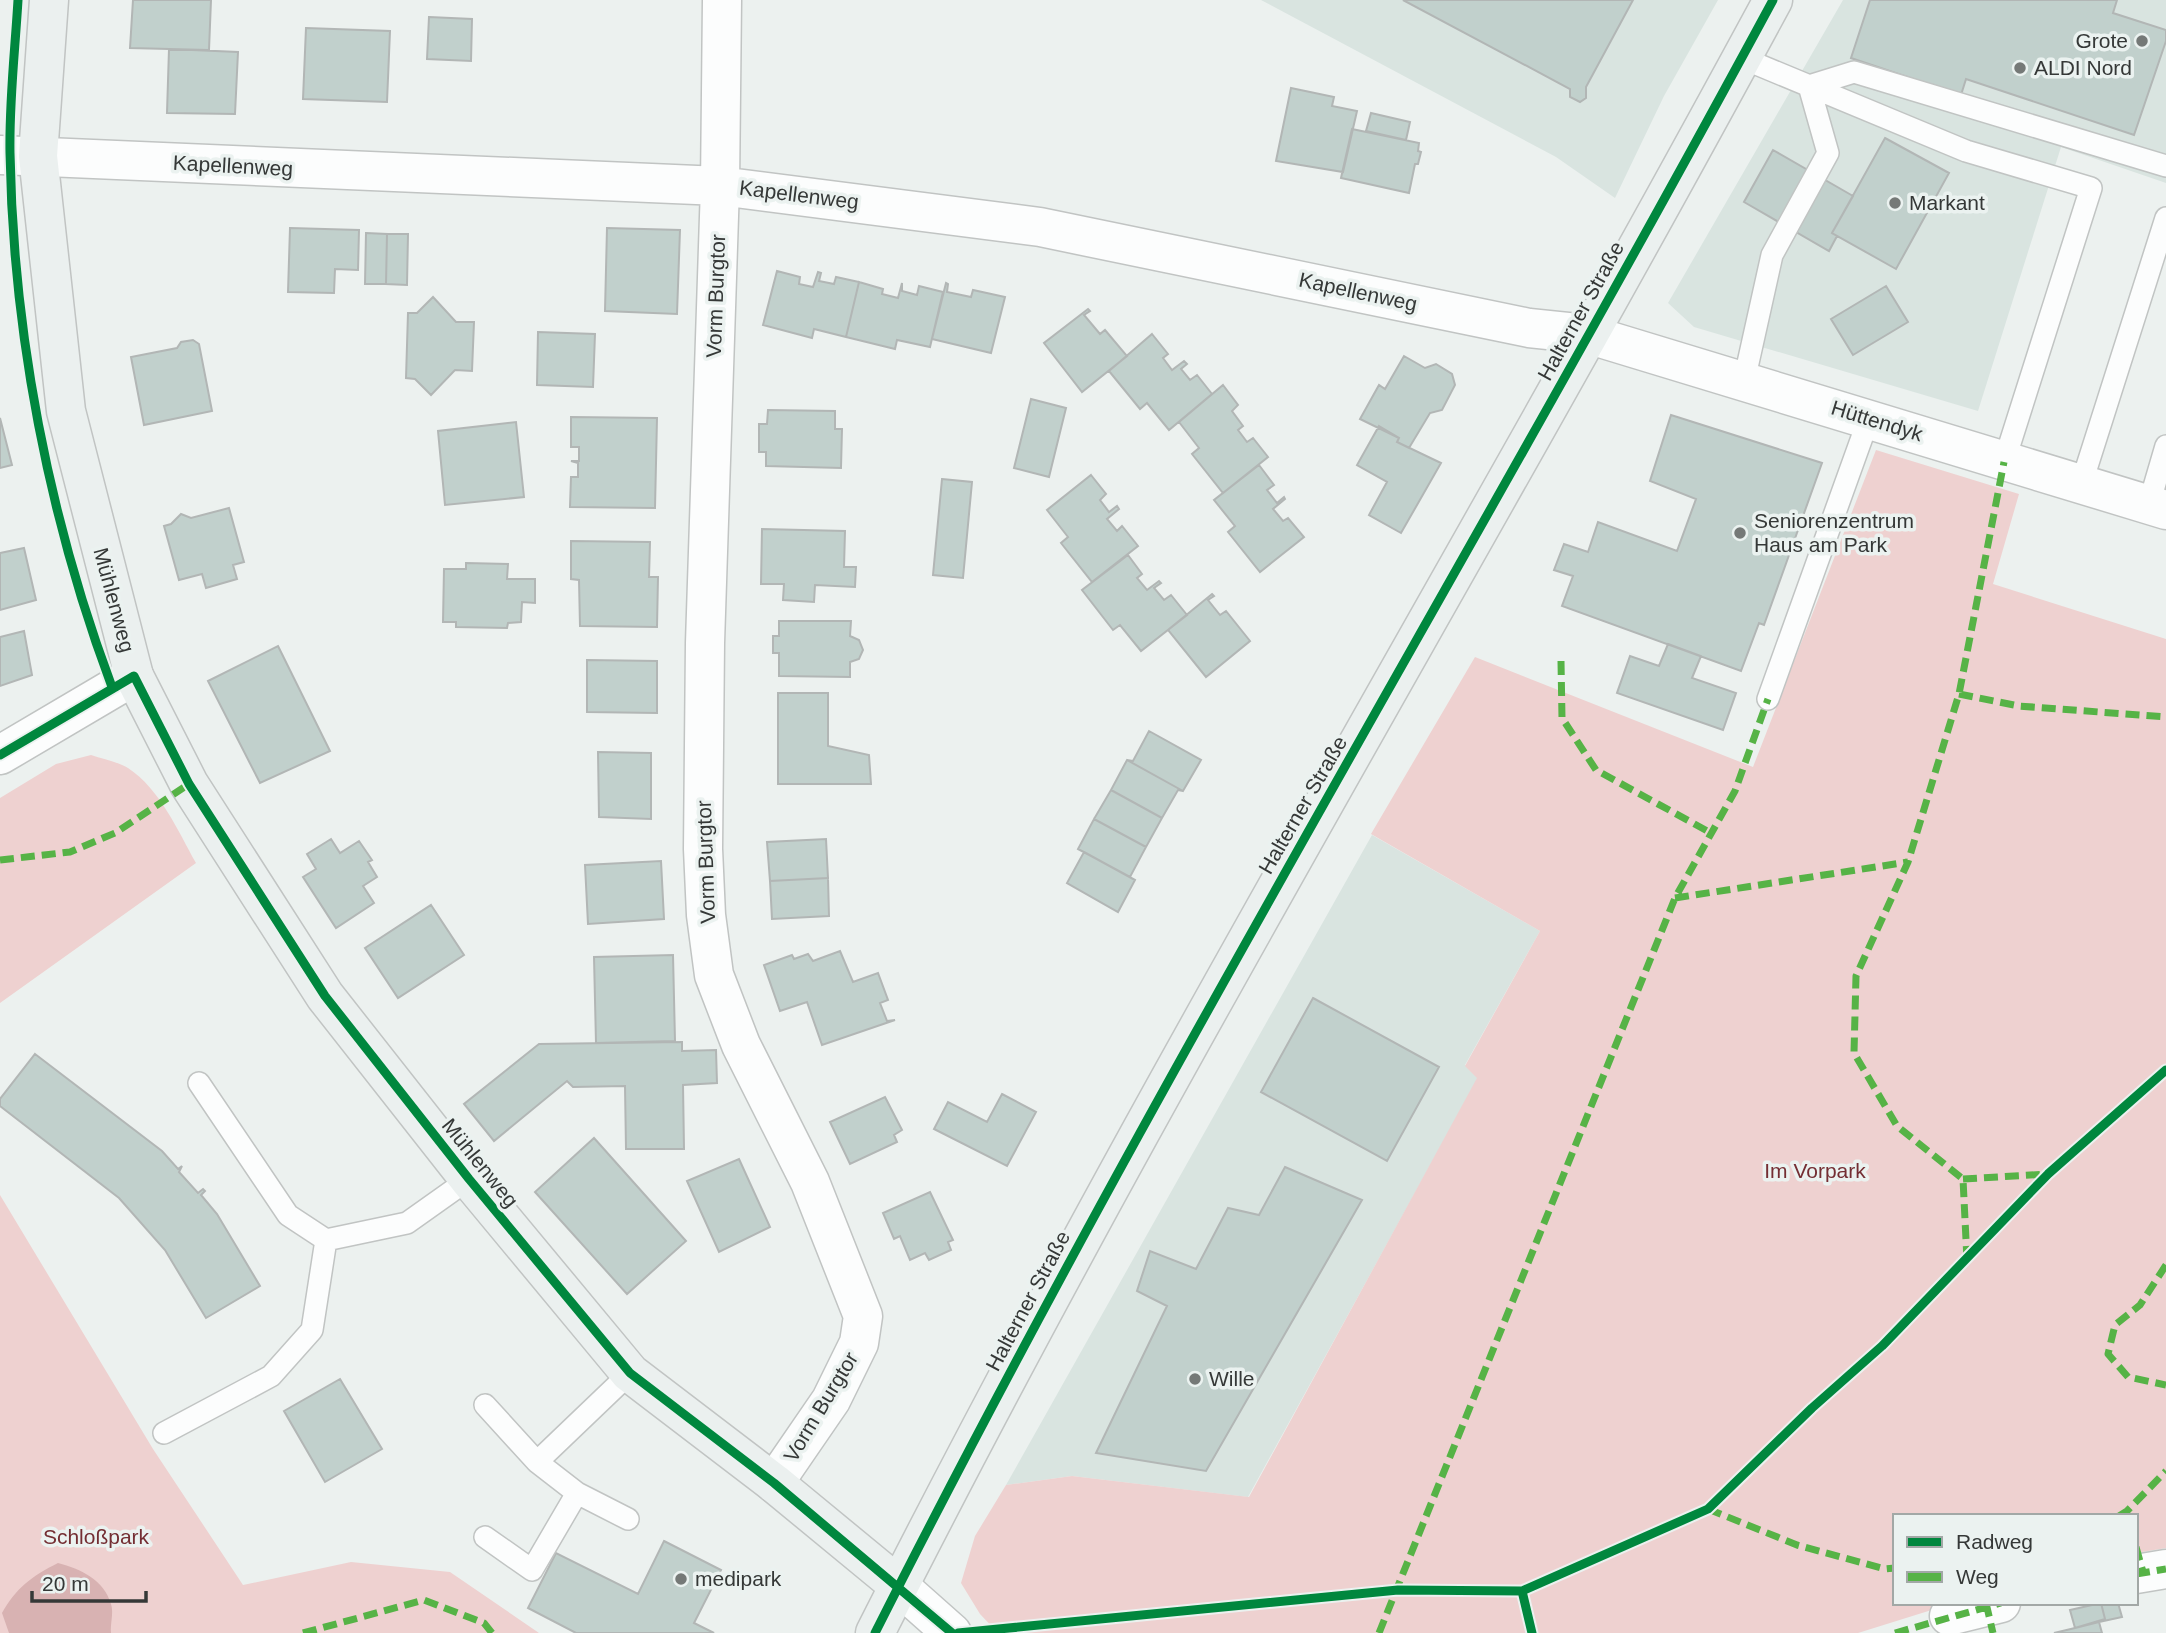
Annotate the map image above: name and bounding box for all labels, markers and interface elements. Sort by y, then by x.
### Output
place label: Grote [2075,29,2128,52]
marker: Grote [2134,33,2150,49]
place label: ALDI Nord [2034,56,2132,79]
marker: ALDI Nord [2012,60,2028,76]
street label: Kapellenweg [172,151,294,180]
street label: Kapellenweg [738,176,860,213]
place label: Markant [1909,191,1985,214]
marker: Markant [1887,195,1903,211]
street label: Vorm Burgtor [702,234,729,358]
street label: Halterner Straße [1533,237,1628,384]
street label: Kapellenweg [1297,268,1419,315]
street label: Hüttendyk [1829,396,1926,445]
place label: Seniorenzentrum Haus am Park [1754,509,1914,556]
marker: Seniorenzentrum Haus am Park [1732,525,1748,541]
street label: Mühlenweg [89,545,139,655]
street label: Halterner Straße [1254,732,1351,878]
street label: Vorm Burgtor [692,800,719,924]
street label: Mühlenweg [438,1114,523,1212]
park label: Im Vorpark [1764,1159,1866,1182]
street label: Halterner Straße [981,1227,1074,1375]
street label: Vorm Burgtor [779,1348,862,1466]
place label: Wille [1209,1367,1255,1390]
marker: Wille [1187,1371,1203,1387]
legend [1893,1514,2138,1605]
park label: Schloßpark [43,1525,150,1548]
text: Radweg [1956,1530,2033,1553]
scale bar [32,1560,145,1604]
text: Weg [1956,1565,1999,1588]
place label: medipark [695,1567,782,1590]
marker: medipark [673,1571,689,1587]
text: 20 m [42,1572,89,1595]

